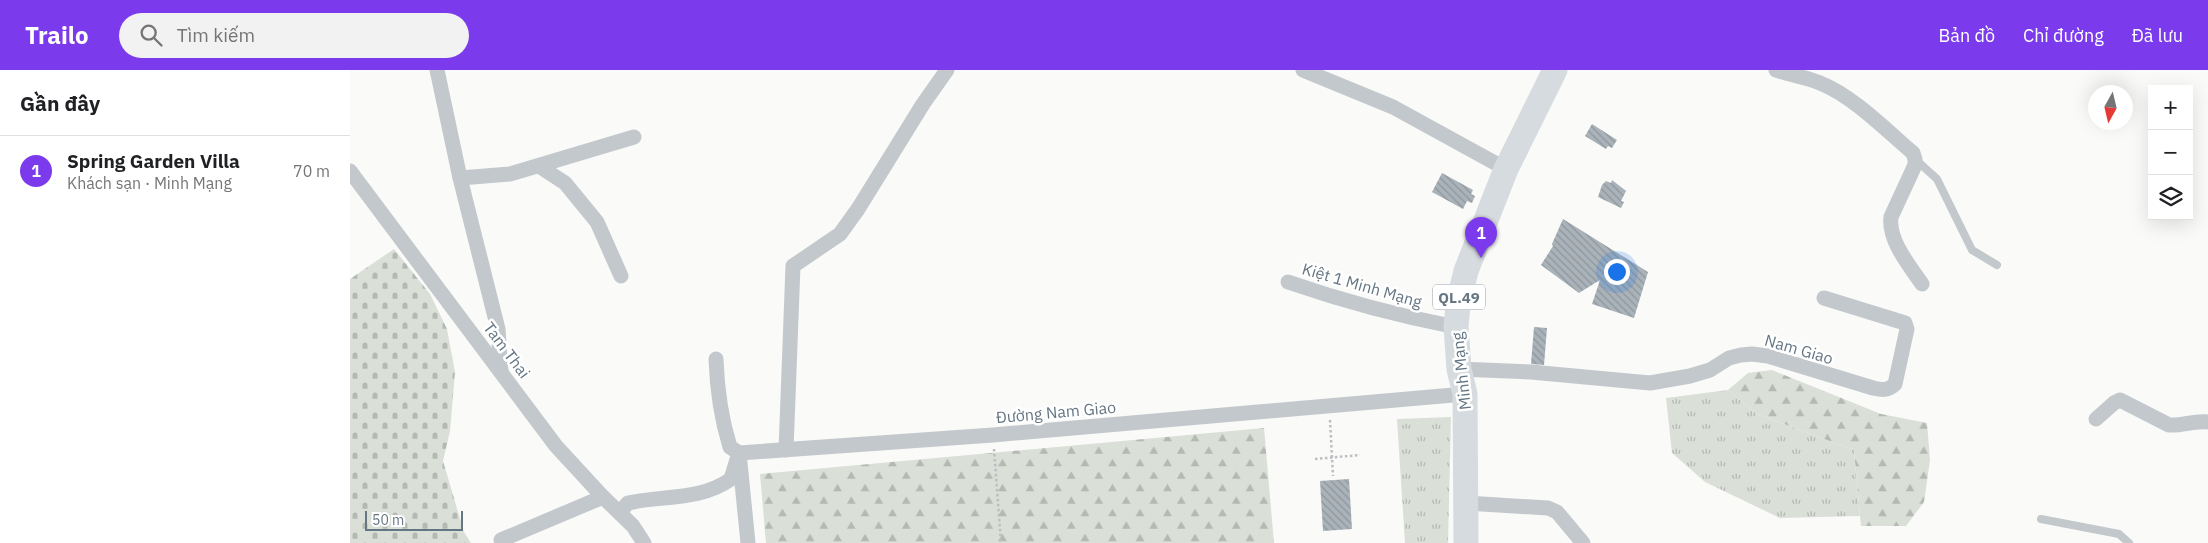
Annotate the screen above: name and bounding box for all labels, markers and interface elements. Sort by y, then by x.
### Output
search box [119,13,469,58]
text: Trailo [25,19,89,51]
icon: search [137,21,165,49]
text: Tìm kiếm [177,23,255,47]
text: Bản đồ [1939,24,1995,47]
text: Chỉ đường [2023,24,2104,47]
text: Đã lưu [2132,24,2183,47]
north arrow [2088,85,2133,130]
map controls [2148,85,2193,220]
button: + [2148,85,2193,130]
text: Gần đây [20,89,100,117]
button: − [2148,130,2193,175]
text: Spring Garden Villa [67,149,240,173]
text: 1 [31,161,41,181]
text: 70 m [293,161,330,181]
text: Khách sạn · Minh Mạng [67,173,232,193]
button: layers [2148,175,2193,220]
pin: 1 [1465,217,1497,258]
street label: Kiệt 1 Minh Mạng [1300,258,1425,312]
your location [1604,259,1630,285]
road number: QL.49 [1433,284,1485,310]
street label: Tam Thai [479,318,535,382]
street label: Nam Giao [1762,330,1836,368]
street label: Minh Mạng [1447,331,1475,411]
street label: Đường Nam Giao [995,397,1117,427]
scale bar [365,508,462,531]
text: 50 m [372,511,404,529]

